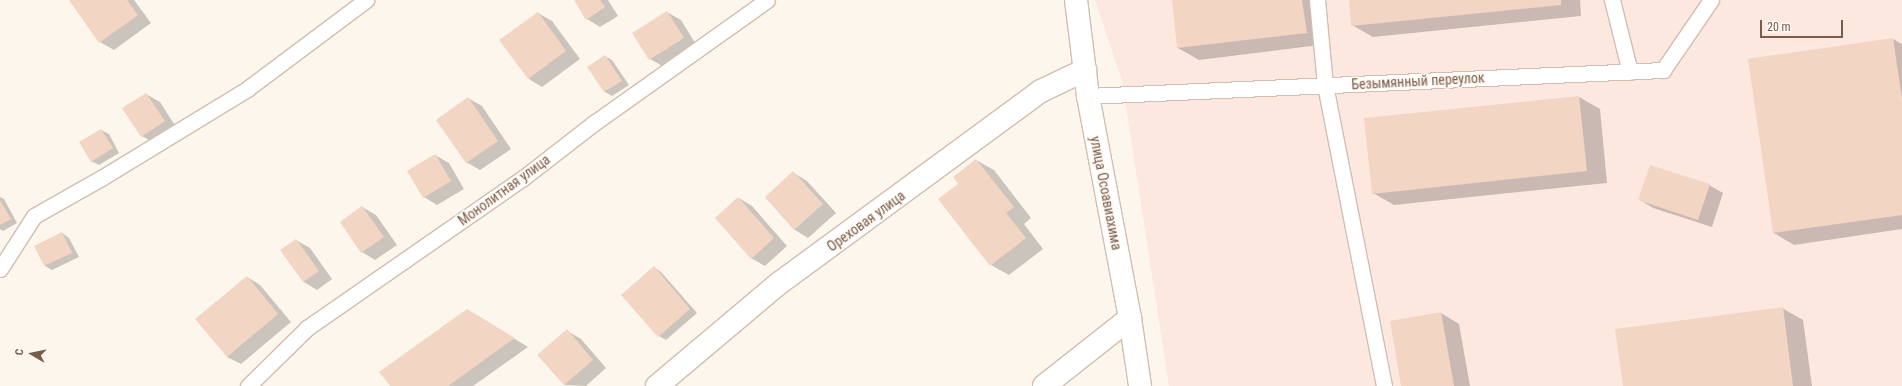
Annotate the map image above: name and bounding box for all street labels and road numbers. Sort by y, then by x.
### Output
street label: Безымянный переулок [1351,69,1485,93]
street label: улица Осоавиахима [1087,135,1125,251]
street label: Монолитная улица [455,151,553,229]
street label: Ореховая улица [824,187,908,255]

